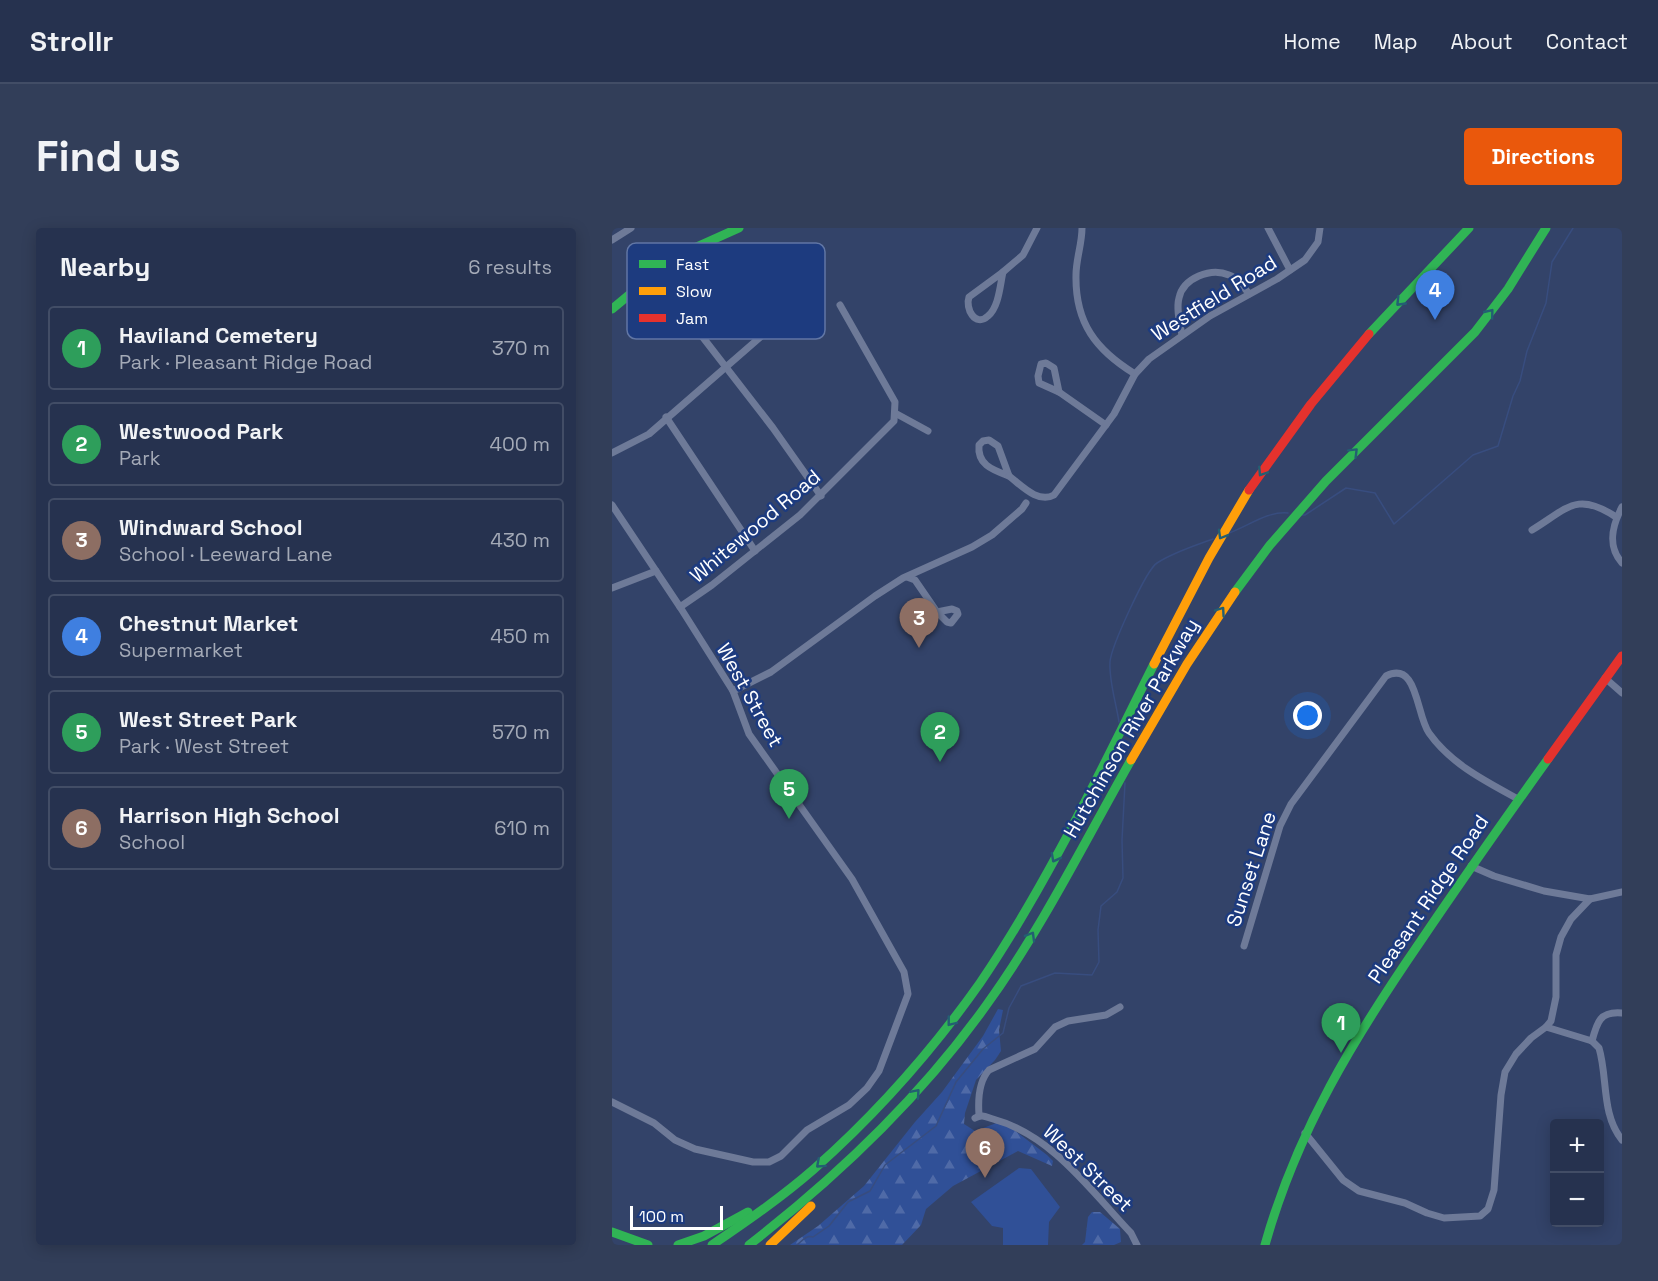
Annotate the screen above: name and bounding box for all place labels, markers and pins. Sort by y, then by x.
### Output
pin: 4 [1416,270,1454,320]
pin: 3 [900,598,938,648]
pin: 2 [920,712,960,762]
pin: 5 [770,770,808,819]
pin: 1 [1322,1004,1360,1053]
pin: 6 [966,1128,1004,1178]

